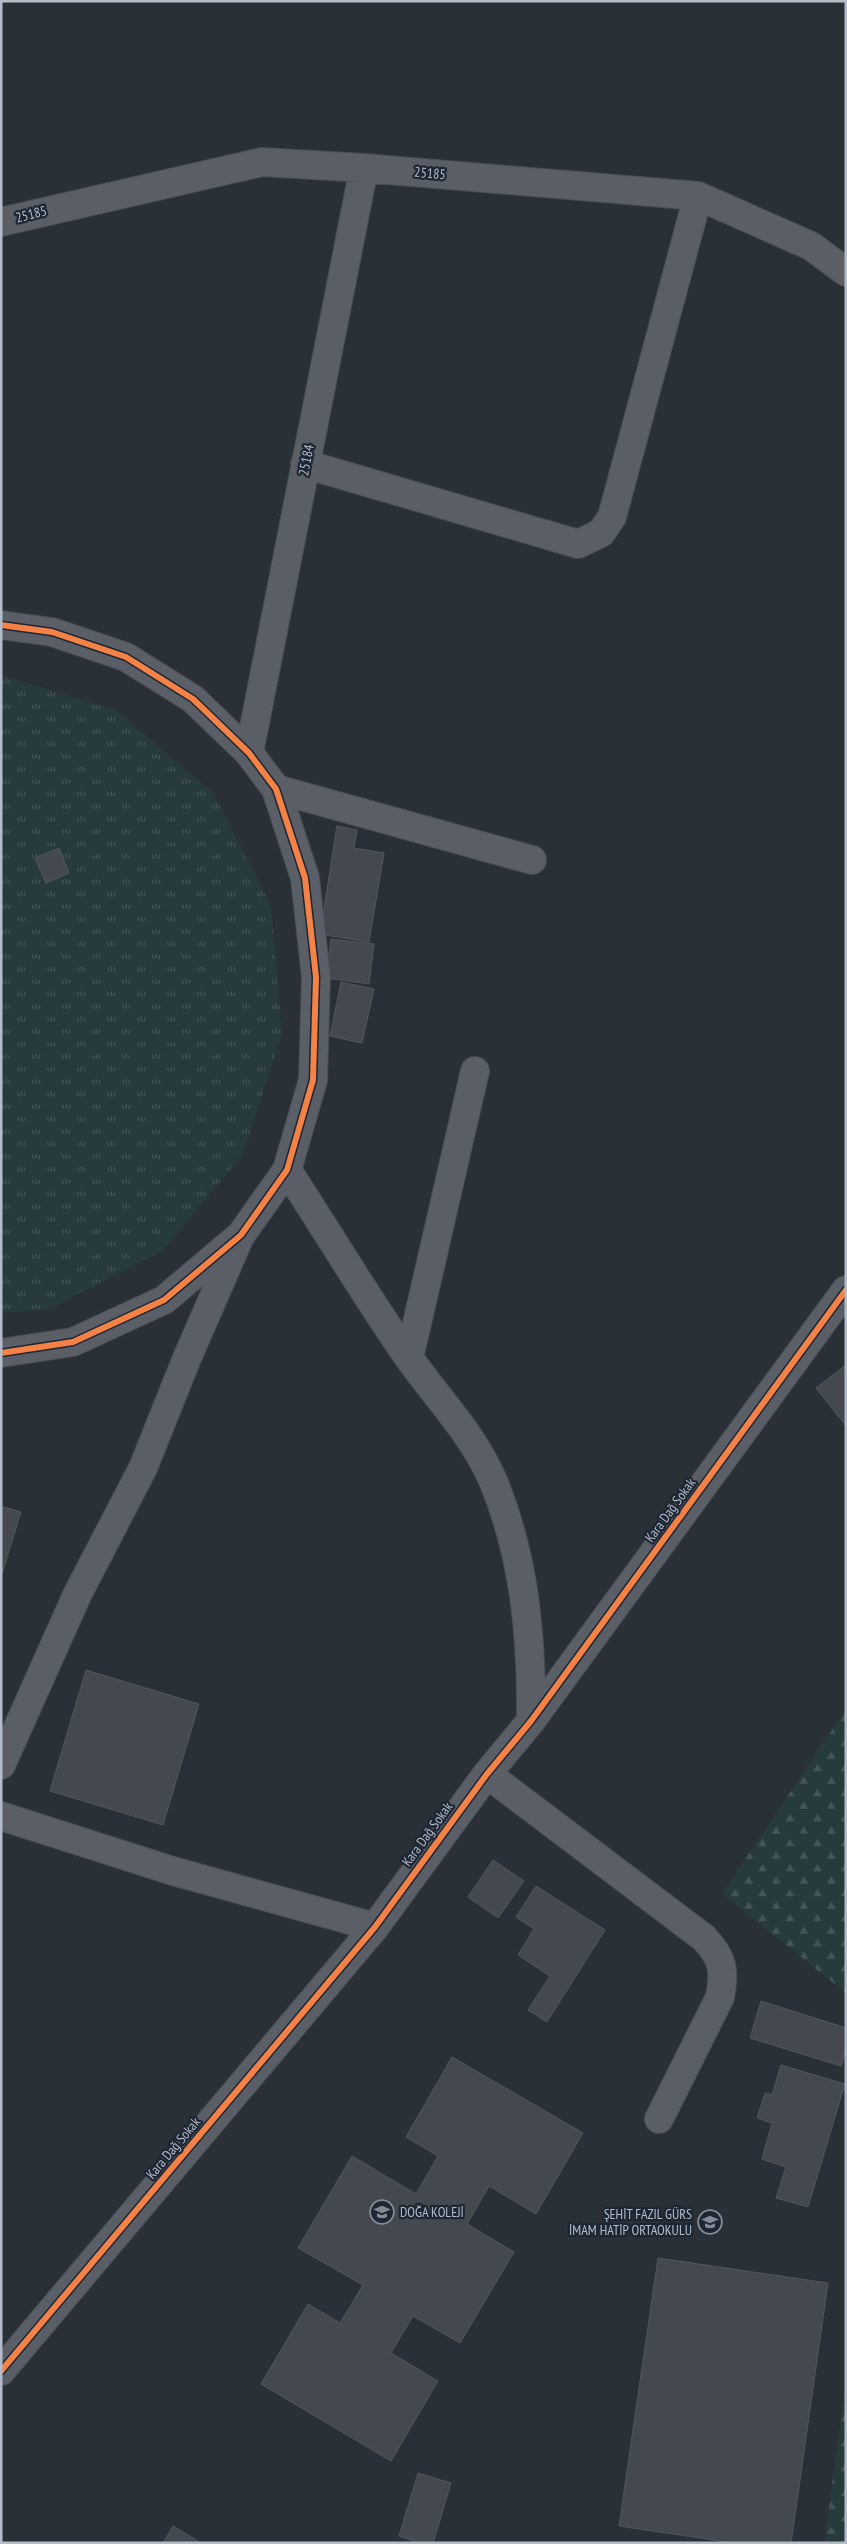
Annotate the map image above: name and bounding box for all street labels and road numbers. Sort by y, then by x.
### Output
street label: 25185 [414,163,446,183]
street label: 25185 [14,201,48,227]
street label: 25184 [294,442,318,477]
street label: Kara Dağ Sokak [641,1474,700,1546]
street label: Kara Dağ Sokak [398,1798,457,1870]
street label: Kara Dağ Sokak [142,2113,204,2183]

